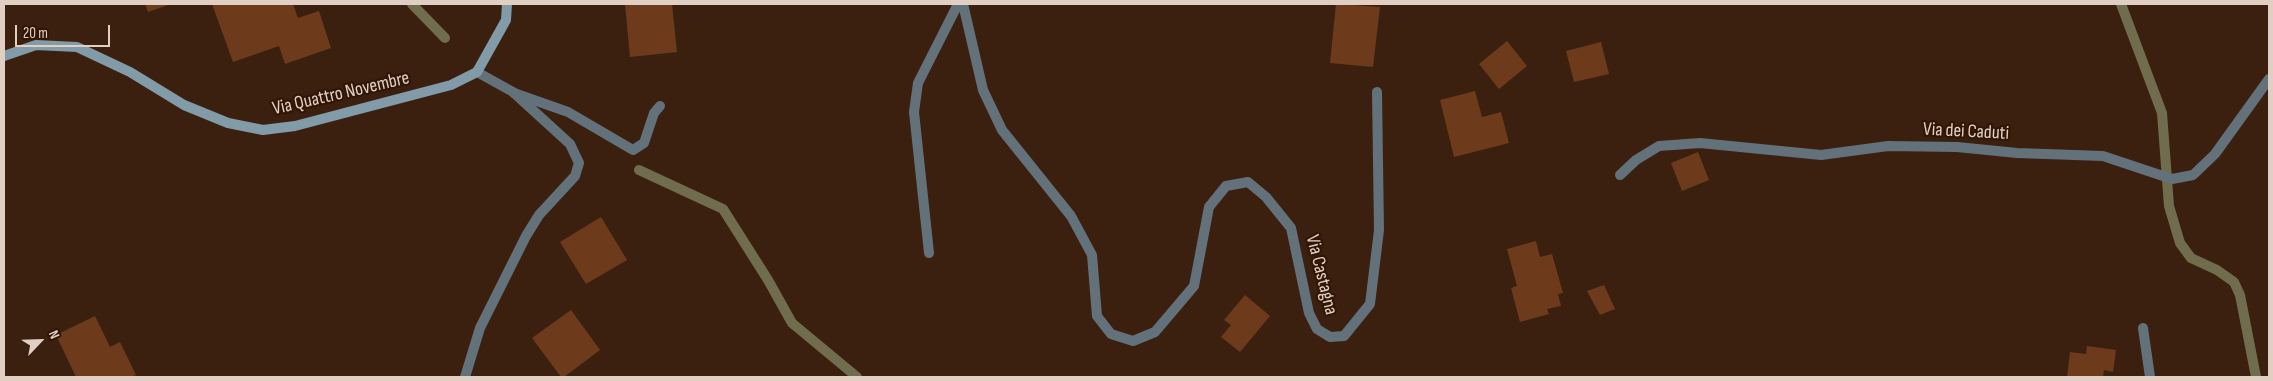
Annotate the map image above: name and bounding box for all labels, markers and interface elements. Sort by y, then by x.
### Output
scale bar [18,15,112,47]
text: 20 m [23,24,48,43]
street label: Via Quattro Novembre [270,67,412,121]
street label: Via dei Caduti [1922,118,2010,146]
street label: Via Castagna [1300,233,1342,317]
north arrow [15,316,65,366]
text: N [45,328,63,342]

